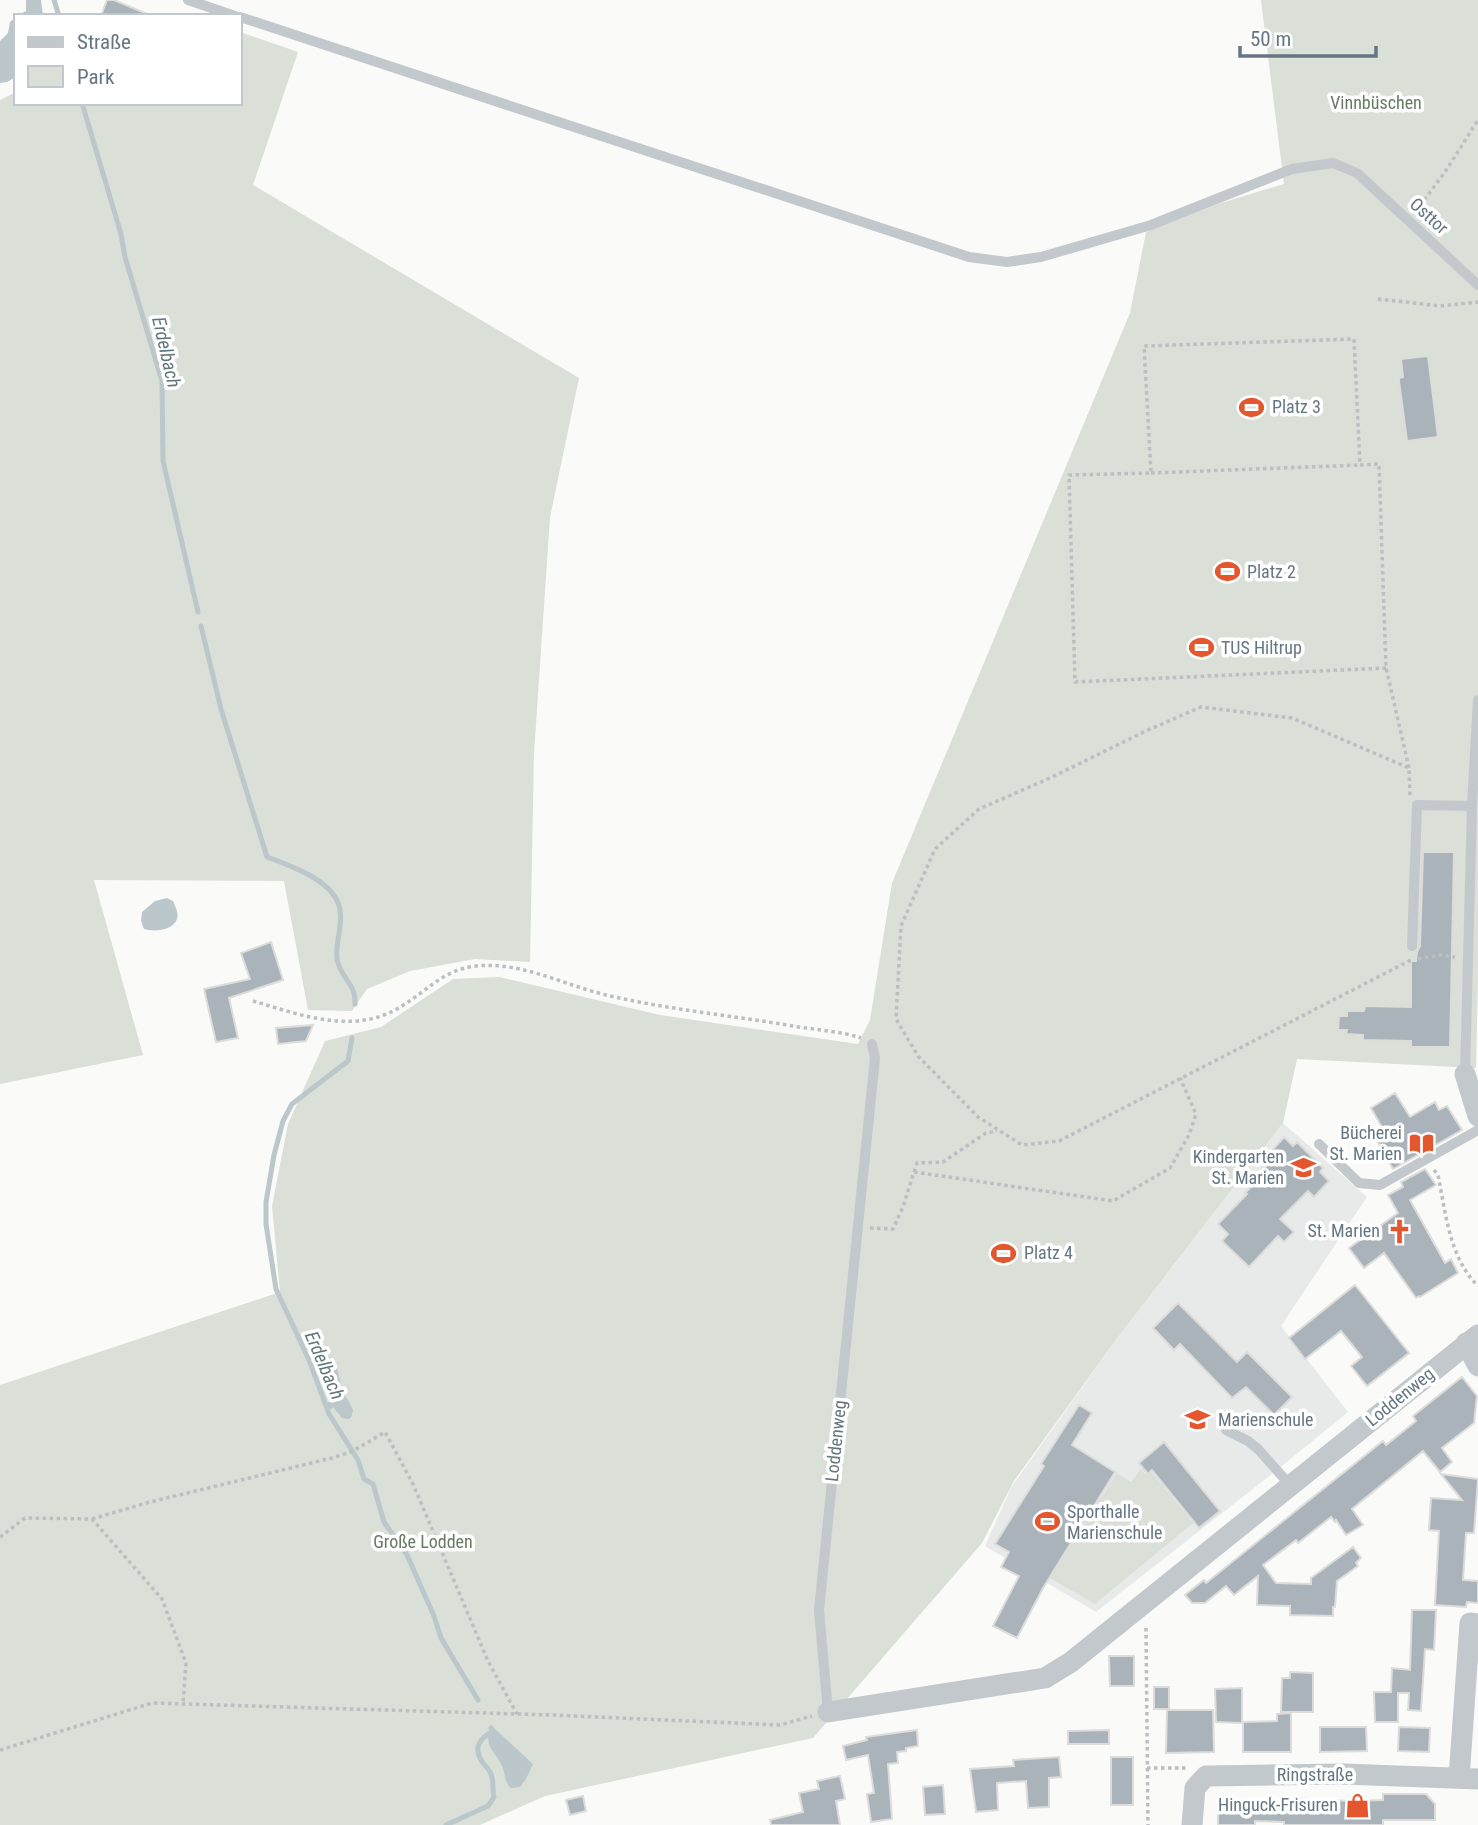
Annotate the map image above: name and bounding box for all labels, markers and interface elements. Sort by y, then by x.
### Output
legend [14,14,242,105]
scale bar [1240,14,1376,58]
text: 50 m [1250,27,1291,51]
text: Straße [77,30,131,54]
text: Park [77,65,115,89]
park label: Vinnbüschen [1330,92,1422,113]
street label: Osttor [1406,193,1453,239]
water label: Erdelbach [147,314,186,390]
sports icon: Platz 3 [1238,393,1266,421]
place label: Platz 3 [1272,396,1321,417]
sports icon: Platz 2 [1213,558,1241,586]
place label: Platz 2 [1247,561,1296,582]
sports icon: TUS Hiltrup [1187,634,1215,662]
place label: TUS Hiltrup [1221,637,1302,658]
place label: Bücherei St. Marien [1329,1122,1402,1164]
library icon: Bücherei St. Marien [1408,1129,1436,1157]
place label: Kindergarten St. Marien [1193,1146,1284,1188]
school or university icon: Kindergarten St. Marien [1290,1153,1318,1181]
church icon: St. Marien [1386,1217,1414,1245]
place label: St. Marien [1307,1220,1380,1241]
sports icon: Platz 4 [990,1239,1018,1267]
place label: Platz 4 [1024,1242,1073,1263]
water label: Erdelbach [300,1328,349,1403]
street label: Loddenweg [1361,1363,1438,1430]
street label: Loddenweg [821,1399,850,1483]
school or university icon: Marienschule [1184,1406,1212,1434]
place label: Marienschule [1218,1409,1313,1430]
place label: Sporthalle Marienschule [1067,1501,1162,1543]
sports icon: Sporthalle Marienschule [1033,1508,1061,1536]
park label: Große Lodden [373,1531,473,1552]
street label: Ringstraße [1277,1764,1353,1785]
shop icon: Hinguck-Frisuren [1344,1791,1372,1819]
place label: Hinguck-Frisuren [1218,1794,1338,1815]

